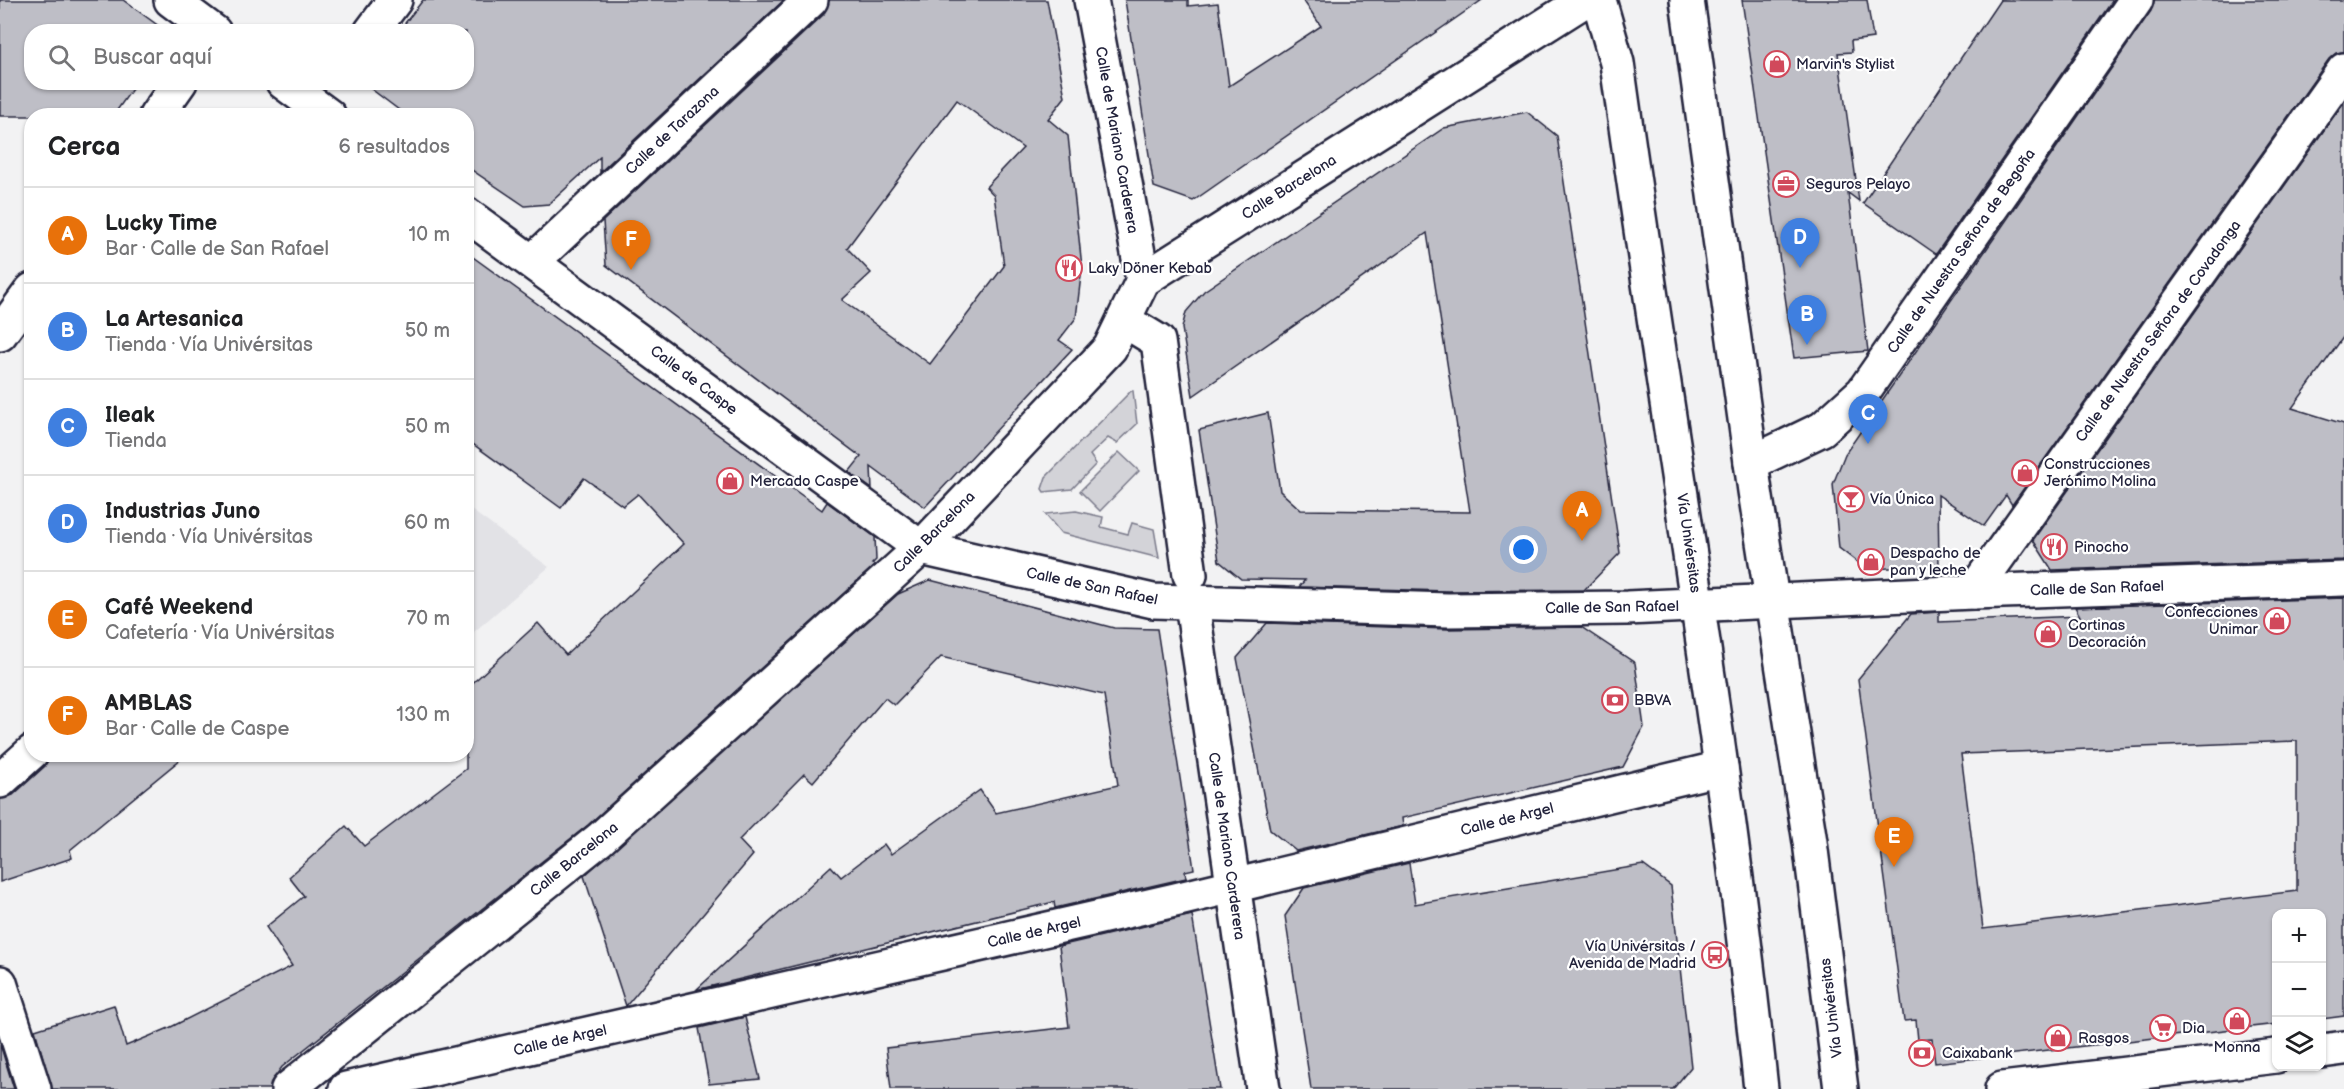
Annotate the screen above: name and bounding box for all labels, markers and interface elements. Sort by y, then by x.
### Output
search box [24,24,474,90]
icon: search [45,41,78,74]
text: Buscar aquí [93,44,212,71]
street label: Calle de Mariano Carderera [1091,45,1142,235]
shop icon: Marvin's Stylist [1762,49,1792,79]
place label: Marvin's Stylist [1796,55,1895,74]
street label: Calle de Tarazona [621,82,723,179]
text: Cerca [48,132,120,163]
text: 6 resultados [339,135,450,159]
street label: Calle de Nuestra Señora de Begoña [1883,145,2040,357]
street label: Calle Barcelona [1238,151,1340,224]
office icon: Seguros Pelayo [1771,169,1801,199]
place label: Seguros Pelayo [1806,175,1910,194]
text: Lucky Time [105,210,217,237]
street label: Calle de Nuestra Señora de Covadonga [2071,217,2245,446]
pin: D [1780,218,1820,268]
pin: F [612,220,650,270]
text: A [61,223,74,247]
text: 10 m [409,223,450,247]
text: Bar · Calle de San Rafael [105,237,329,261]
restaurant icon: Laky Döner Kebab [1054,253,1084,283]
place label: Laky Döner Kebab [1088,259,1213,278]
pin: B [1788,296,1826,345]
text: La Artesanica [105,306,244,333]
text: B [60,319,75,343]
text: 50 m [405,319,450,343]
text: Tienda · Vía Univérsitas [105,333,313,357]
street label: Calle de Caspe [646,341,741,419]
pin: C [1848,394,1888,444]
text: Ileak [105,402,155,429]
text: C [60,415,75,439]
text: 50 m [405,415,450,439]
text: Tienda [105,429,167,453]
place label: Construcciones Jerónimo Molina [2044,455,2156,491]
shop icon: Construcciones Jerónimo Molina [2010,458,2040,488]
shop icon: Mercado Caspe [715,466,745,496]
place label: Mercado Caspe [750,472,859,491]
bar icon: Vía Única [1836,484,1866,514]
street label: Calle Barcelona [889,487,979,577]
place label: Vía Única [1870,490,1934,509]
pin: A [1562,492,1602,541]
street label: Vía Univérsitas [1672,492,1705,595]
text: Industrias Juno [105,498,260,525]
text: D [61,511,74,535]
text: 60 m [404,511,450,535]
text: Tienda · Vía Univérsitas [105,525,313,549]
restaurant icon: Pinocho [2039,532,2069,562]
your location [1509,535,1538,564]
place label: Pinocho [2074,538,2129,557]
place label: Despacho de pan y leche [1890,544,1981,580]
shop icon: Despacho de pan y leche [1856,547,1886,577]
street label: Calle de San Rafael [1024,563,1159,610]
street label: Calle de San Rafael [2030,577,2164,600]
text: Café Weekend [105,594,253,621]
street label: Calle de San Rafael [1545,597,1679,618]
place label: Confecciones Unimar [2164,603,2259,639]
shop icon: Confecciones Unimar [2262,606,2292,636]
text: E [61,607,74,631]
text: 70 m [406,607,450,631]
place label: Cortinas Decoración [2068,616,2146,652]
shop icon: Cortinas Decoración [2033,619,2063,649]
text: Cafetería · Vía Univérsitas [105,621,335,645]
bank icon: BBVA [1600,685,1630,715]
text: AMBLAS [105,690,192,717]
place label: BBVA [1634,691,1672,710]
text: F [61,703,74,727]
text: 130 m [396,703,450,727]
text: Bar · Calle de Caspe [105,717,289,741]
street label: Calle de Mariano Carderera [1204,751,1249,941]
street label: Calle de Argel [1459,799,1556,840]
street label: Calle Barcelona [526,818,622,901]
pin: E [1874,818,1914,867]
map controls [2272,909,2326,1071]
button: + [2272,909,2326,963]
street label: Calle de Argel [985,912,1083,952]
place label: Vía Univérsitas / Avenida de Madrid [1569,937,1696,973]
bus stop icon: Vía Univérsitas / Avenida de Madrid [1700,940,1730,970]
street label: Vía Univérsitas [1816,956,1847,1059]
button: − [2272,963,2326,1017]
shop icon: Monna [2222,1006,2252,1036]
supermarket icon: Dia [2148,1013,2178,1043]
button: layers [2272,1017,2326,1071]
place label: Dia [2182,1019,2205,1038]
street label: Calle de Argel [511,1020,609,1060]
shop icon: Rasgos [2043,1023,2073,1053]
place label: Rasgos [2078,1029,2130,1048]
bank icon: Caixabank [1907,1038,1937,1068]
place label: Monna [2214,1038,2260,1057]
place label: Caixabank [1942,1044,2013,1063]

